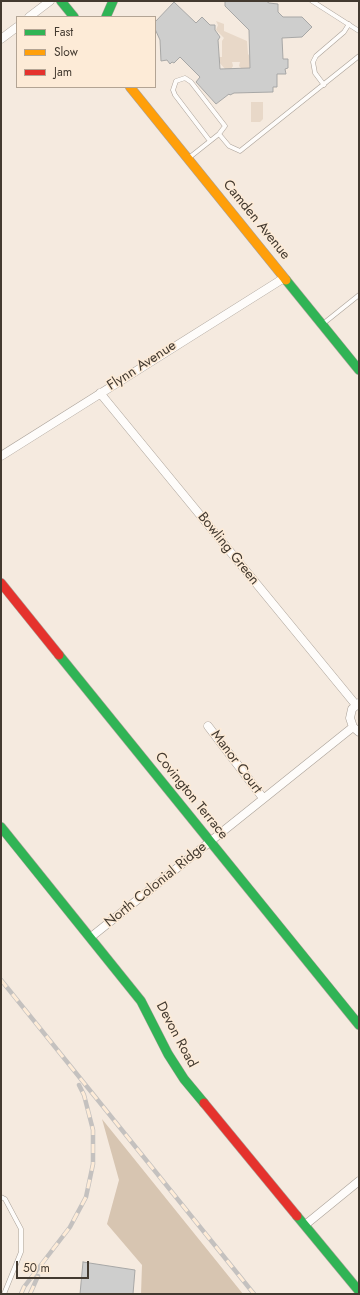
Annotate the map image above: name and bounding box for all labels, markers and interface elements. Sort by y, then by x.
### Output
legend [16,16,156,88]
text: Fast [54,23,73,41]
text: Slow [54,43,78,61]
text: Jam [54,63,72,81]
street label: Camden Avenue [219,177,293,263]
street label: Flynn Avenue [104,337,180,395]
street label: Bowling Green [194,509,262,589]
street label: Manor Court [207,727,265,797]
street label: Covington Terrace [151,749,231,843]
street label: North Colonial Ridge [102,839,210,931]
street label: Devon Road [152,999,200,1071]
scale bar [18,1253,91,1279]
text: 50 m [23,1259,50,1277]

